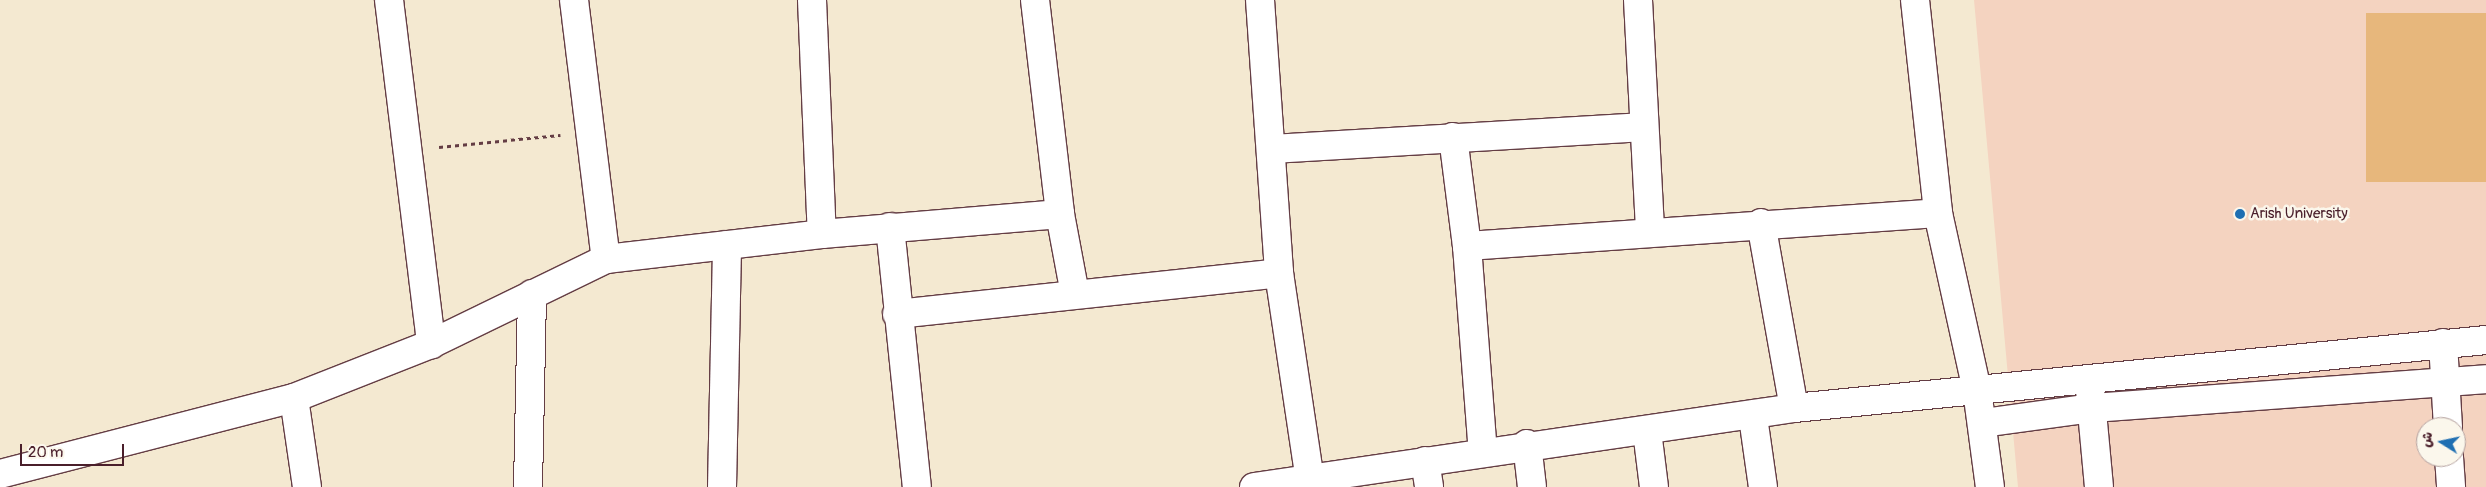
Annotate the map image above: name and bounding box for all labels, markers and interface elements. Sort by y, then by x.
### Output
place label: Arish University [2250,205,2348,223]
marker: Arish University [2234,208,2246,220]
north arrow [2416,417,2466,467]
text: ش [2417,430,2436,449]
scale bar [22,434,126,466]
text: 20 m [28,443,63,462]

